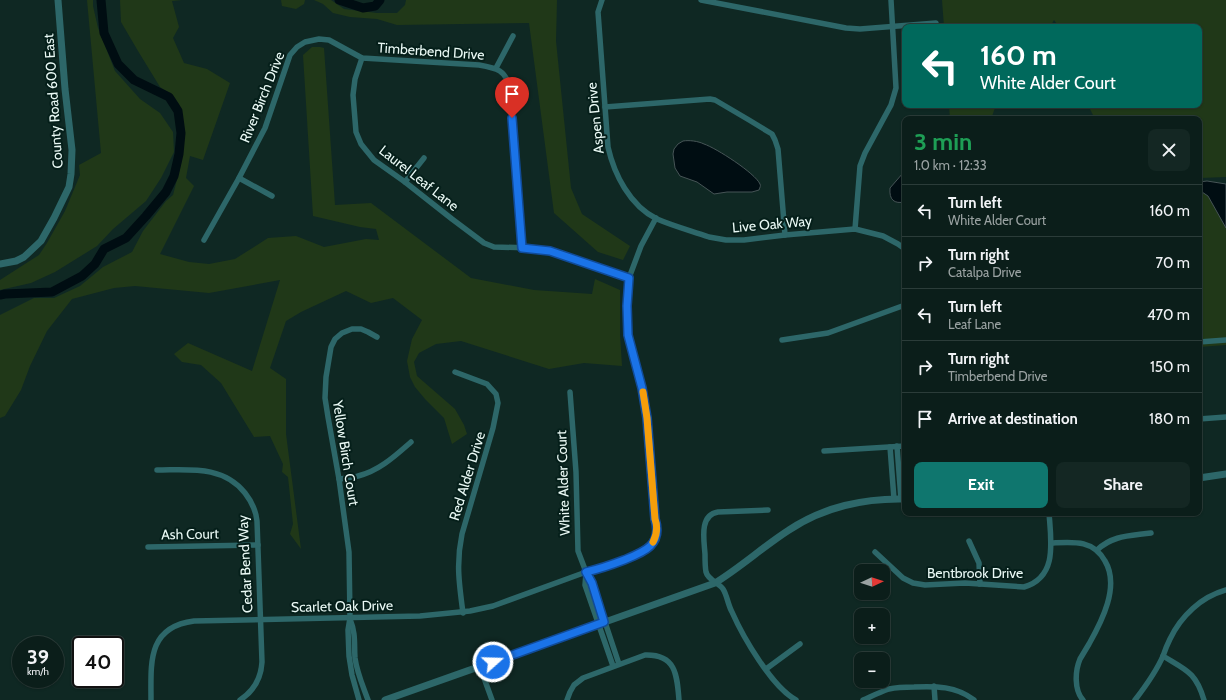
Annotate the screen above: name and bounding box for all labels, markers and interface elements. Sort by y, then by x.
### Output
street label: County Road 600 East [39,33,67,169]
street label: Timberbend Drive [377,38,485,64]
text: 160 m [980,38,1056,72]
icon: left [914,40,966,92]
street label: River Birch Drive [236,49,288,145]
text: White Alder Court [980,72,1116,94]
pin [495,77,529,118]
street label: Aspen Drive [582,81,608,155]
icon: arrive [501,83,523,105]
text: 3 min [914,127,972,156]
button: close [1148,129,1190,171]
street label: Laurel Leaf Lane [376,141,462,215]
text: 1.0 km · 12:33 [914,157,987,173]
text: Turn left [948,194,1002,212]
icon: left [914,200,936,222]
text: 160 m [1150,202,1190,220]
street label: Live Oak Way [731,212,813,236]
text: White Alder Court [948,212,1046,228]
text: Turn right [948,246,1009,264]
icon: right [914,252,936,274]
text: 70 m [1156,254,1190,272]
text: Catalpa Drive [948,264,1021,280]
text: Turn left [948,298,1002,316]
icon: left [914,304,936,326]
text: 470 m [1147,306,1190,324]
text: Leaf Lane [948,316,1001,332]
text: Turn right [948,350,1009,368]
icon: right [914,356,936,378]
text: 150 m [1150,358,1190,376]
text: Timberbend Drive [948,368,1047,384]
street label: Yellow Birch Court [329,398,363,507]
icon: arrive [914,408,936,430]
text: Arrive at destination [948,410,1078,428]
text: 180 m [1149,410,1190,428]
street label: Red Alder Drive [445,429,489,523]
street label: White Alder Court [552,430,574,536]
button: Exit [914,462,1048,508]
button: Share [1056,462,1190,508]
street label: Cedar Bend Way [233,515,257,613]
street label: Ash Court [161,524,219,544]
north arrow [854,564,890,600]
map controls [854,564,890,688]
street label: Bentbrook Drive [927,564,1023,582]
street label: Scarlet Oak Drive [291,596,393,616]
button: + [854,608,890,644]
speed limit sign: 40 [72,636,124,688]
position arrow [472,641,514,683]
text: 39 [27,645,49,669]
button: − [854,652,890,688]
text: km/h [27,665,49,678]

